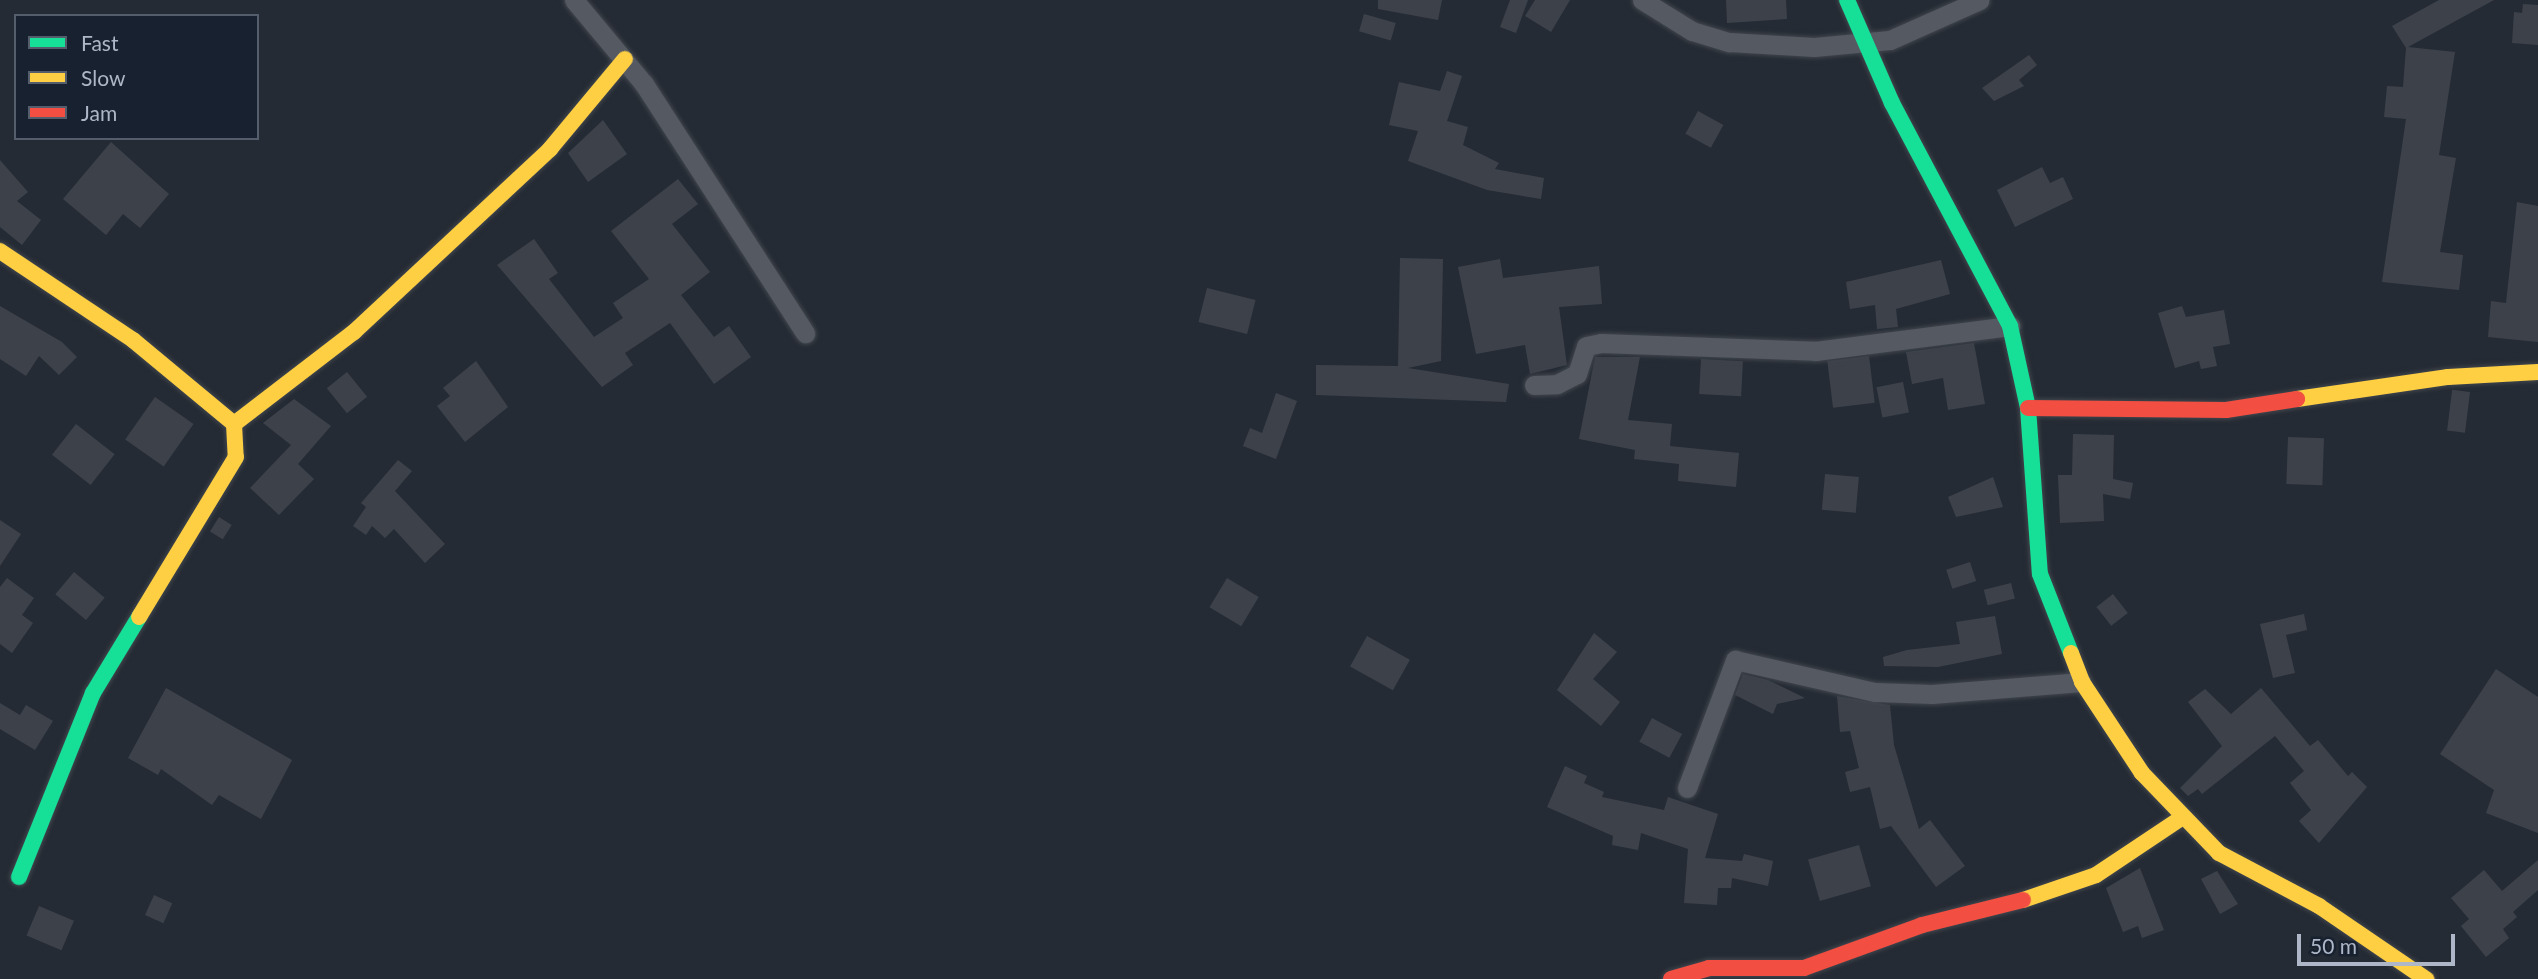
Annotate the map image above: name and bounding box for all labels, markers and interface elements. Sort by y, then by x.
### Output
legend [14,14,259,140]
text: Fast [81,30,118,55]
text: Slow [81,65,125,90]
text: Jam [81,100,117,125]
scale bar [2300,920,2458,964]
text: 50 m [2310,933,2357,958]

